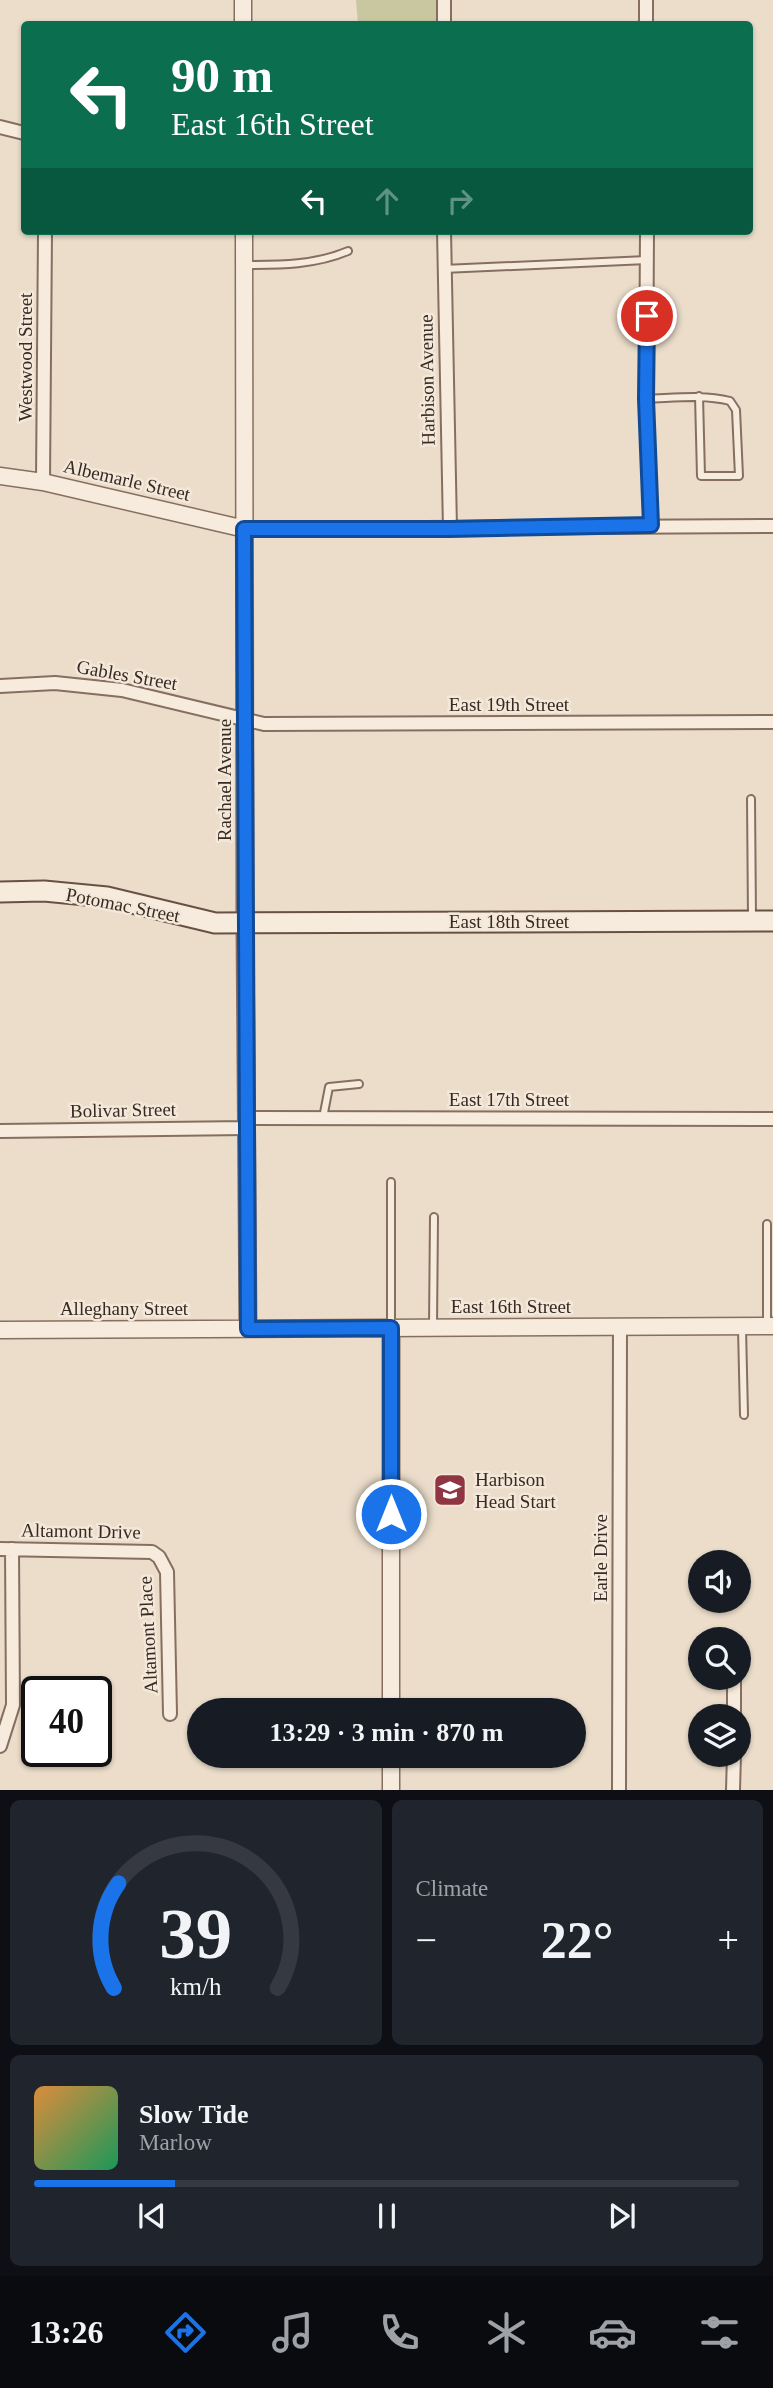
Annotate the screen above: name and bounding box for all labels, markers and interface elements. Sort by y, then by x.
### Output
text: 90 m [171,48,273,103]
icon: left [56,49,147,140]
text: East 16th Street [171,106,374,142]
icon: left [295,182,333,220]
icon: ahead [368,182,406,220]
icon: right [441,182,479,220]
pin [617,286,677,346]
street label: Westwood Street [15,292,36,421]
icon: arrive [628,297,666,335]
street label: Harbison Avenue [415,314,439,446]
street label: Albemarle Street [62,455,193,505]
street label: Gables Street [75,656,180,694]
street label: East 19th Street [449,694,570,715]
street label: Rachael Avenue [214,719,235,841]
street label: Potomac Street [64,884,182,926]
street label: East 18th Street [449,911,570,932]
street label: East 17th Street [449,1089,570,1110]
street label: Bolivar Street [70,1099,177,1121]
street label: East 16th Street [451,1296,572,1317]
street label: Alleghany Street [60,1298,189,1319]
place label: Harbison Head Start [475,1469,556,1512]
school or university icon: Harbison Head Start [431,1471,469,1509]
position arrow [354,1477,428,1551]
street label: Earle Drive [590,1514,611,1602]
street label: Altamont Drive [21,1519,141,1543]
map controls [688,1550,751,1767]
button: sound [688,1550,751,1613]
street label: Altamont Place [134,1576,162,1694]
button: search [688,1627,751,1690]
speed limit sign: 40 [21,1676,112,1767]
button: layers [688,1704,751,1767]
text: 13:29 · 3 min · 870 m [270,1718,504,1747]
text: Climate [416,1876,488,1901]
text: 39 [159,1894,232,1975]
text: 22° [541,1912,614,1969]
text: − [416,1919,437,1961]
text: + [718,1919,739,1961]
text: km/h [170,1973,222,2000]
text: Slow Tide [139,2100,249,2129]
text: Marlow [139,2130,212,2155]
icon: previous [133,2197,171,2235]
icon: pause [368,2197,406,2235]
icon: next [603,2197,641,2235]
icon: directions [161,2308,210,2357]
icon: music [268,2308,317,2357]
icon: phone [375,2308,424,2357]
icon: climate [482,2308,531,2357]
icon: car [588,2308,637,2357]
icon: filters [695,2308,744,2357]
text: 13:26 [29,2314,104,2350]

